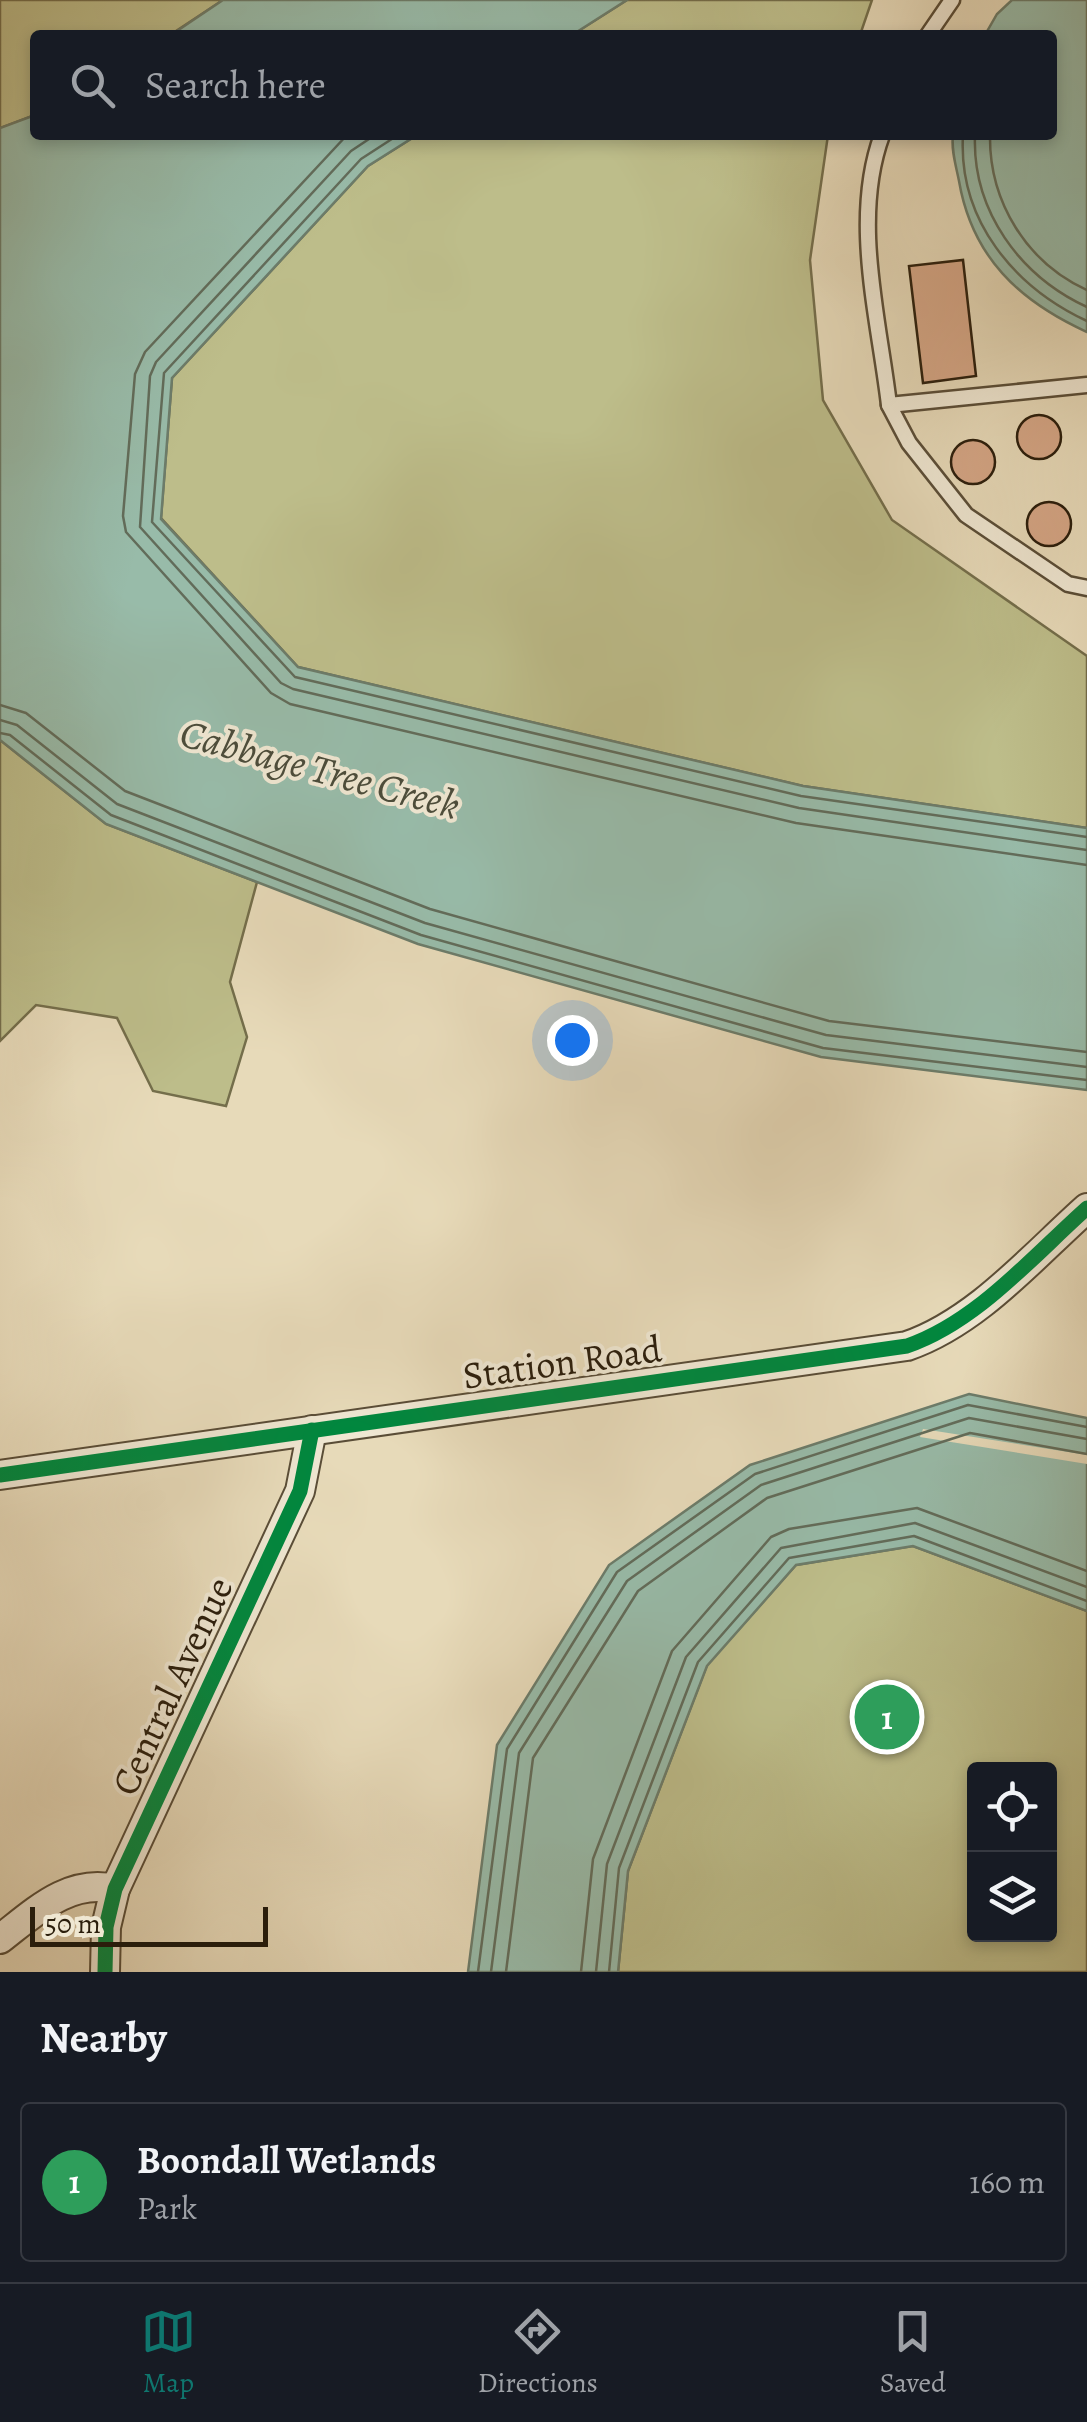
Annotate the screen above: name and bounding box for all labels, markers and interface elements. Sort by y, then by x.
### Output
search box [30,30,1057,140]
icon: search [65,58,120,113]
text: Search here [145,59,326,111]
water label: Cabbage Tree Creek [174,705,466,833]
your location [547,1015,598,1066]
street label: Station Road [459,1322,665,1402]
street label: Central Avenue [99,1568,245,1804]
pin: 1 [854,1680,920,1754]
map controls [967,1762,1057,1942]
button: locate [967,1762,1057,1852]
button: layers [967,1852,1057,1942]
scale bar [30,1902,268,1946]
text: 50 m [45,1905,101,1943]
text: Nearby [40,2009,167,2066]
text: Boondall Wetlands [137,2134,436,2186]
text: 1 [69,2160,80,2204]
text: 160 m [969,2160,1045,2204]
text: Park [137,2186,197,2230]
tab: Map [141,2304,196,2402]
tab: Directions [478,2304,598,2402]
tab: Saved [880,2304,946,2402]

